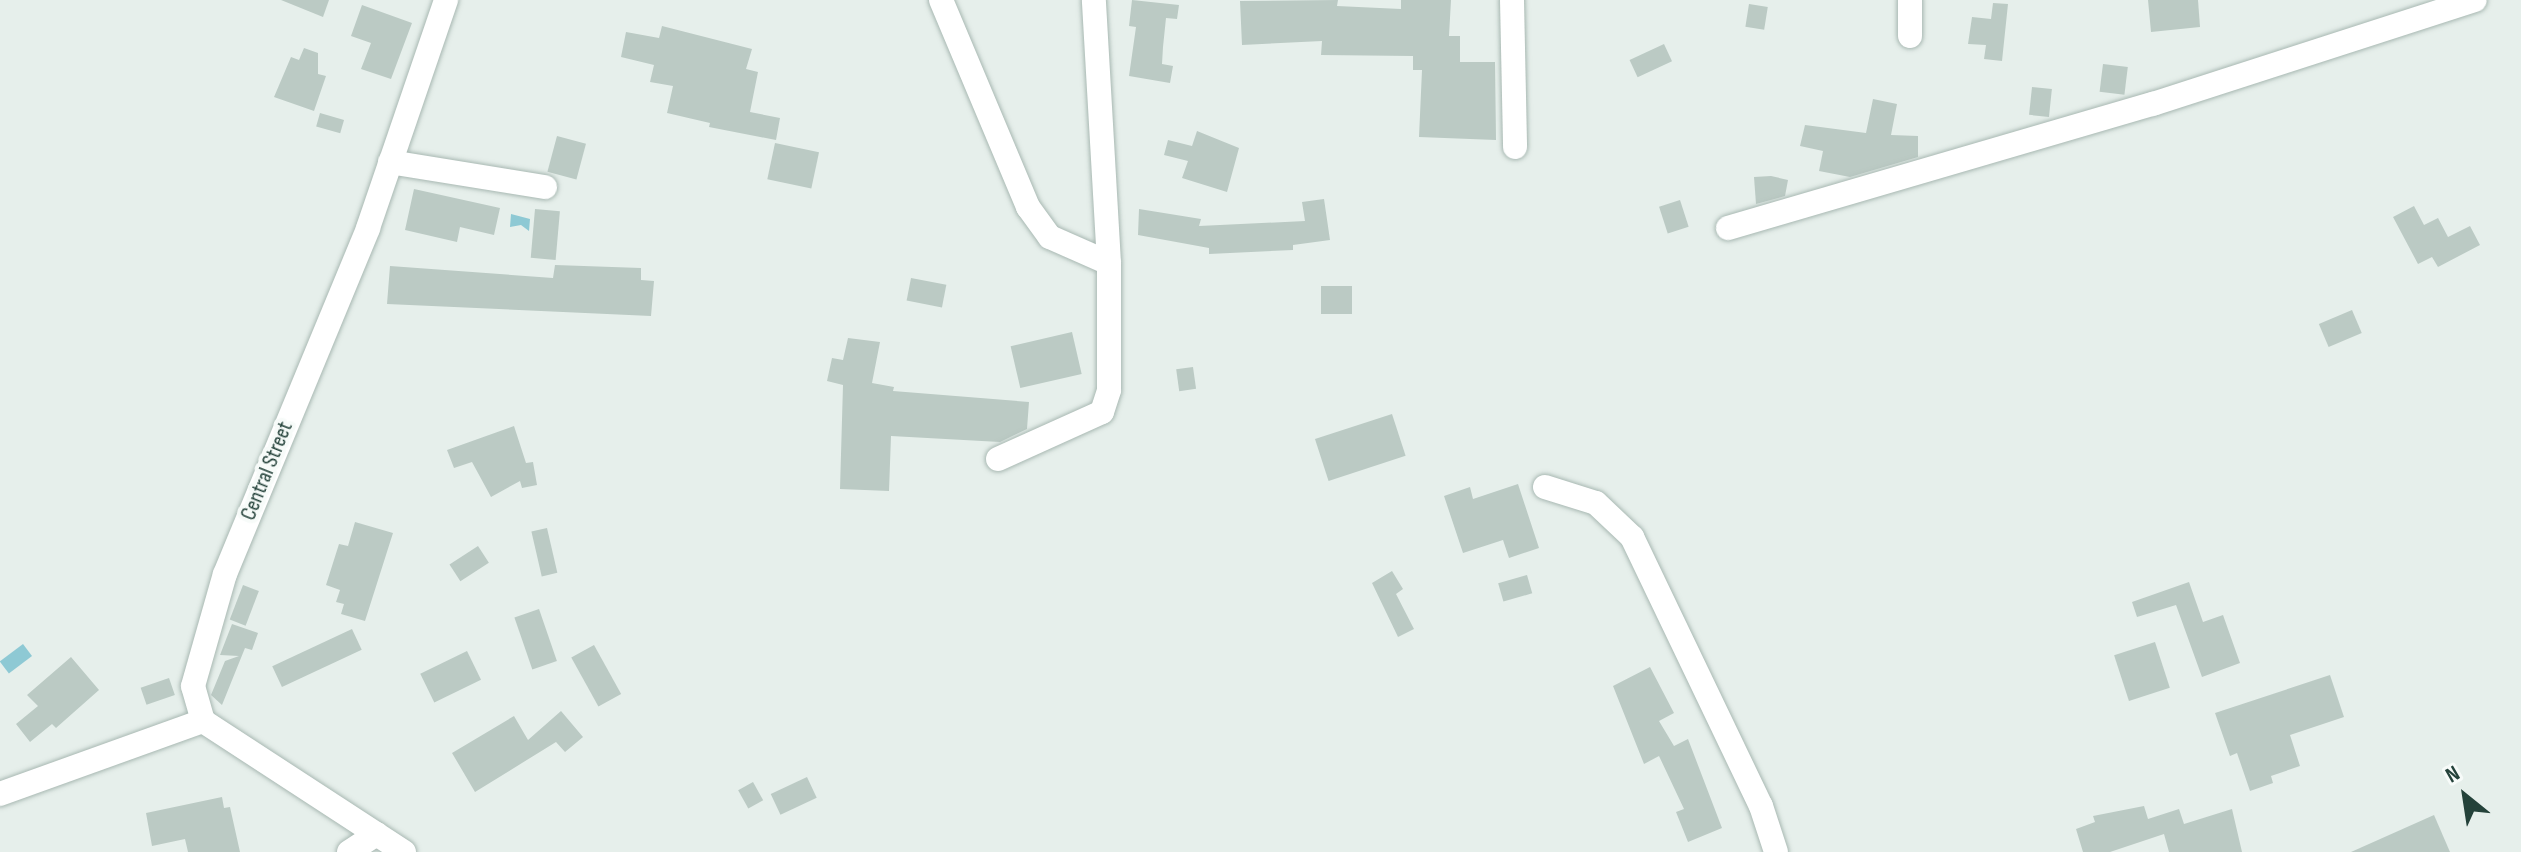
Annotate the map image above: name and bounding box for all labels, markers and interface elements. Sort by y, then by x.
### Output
street label: Central Street [235,418,299,524]
north arrow [2425,756,2505,836]
text: N [2441,760,2465,789]

